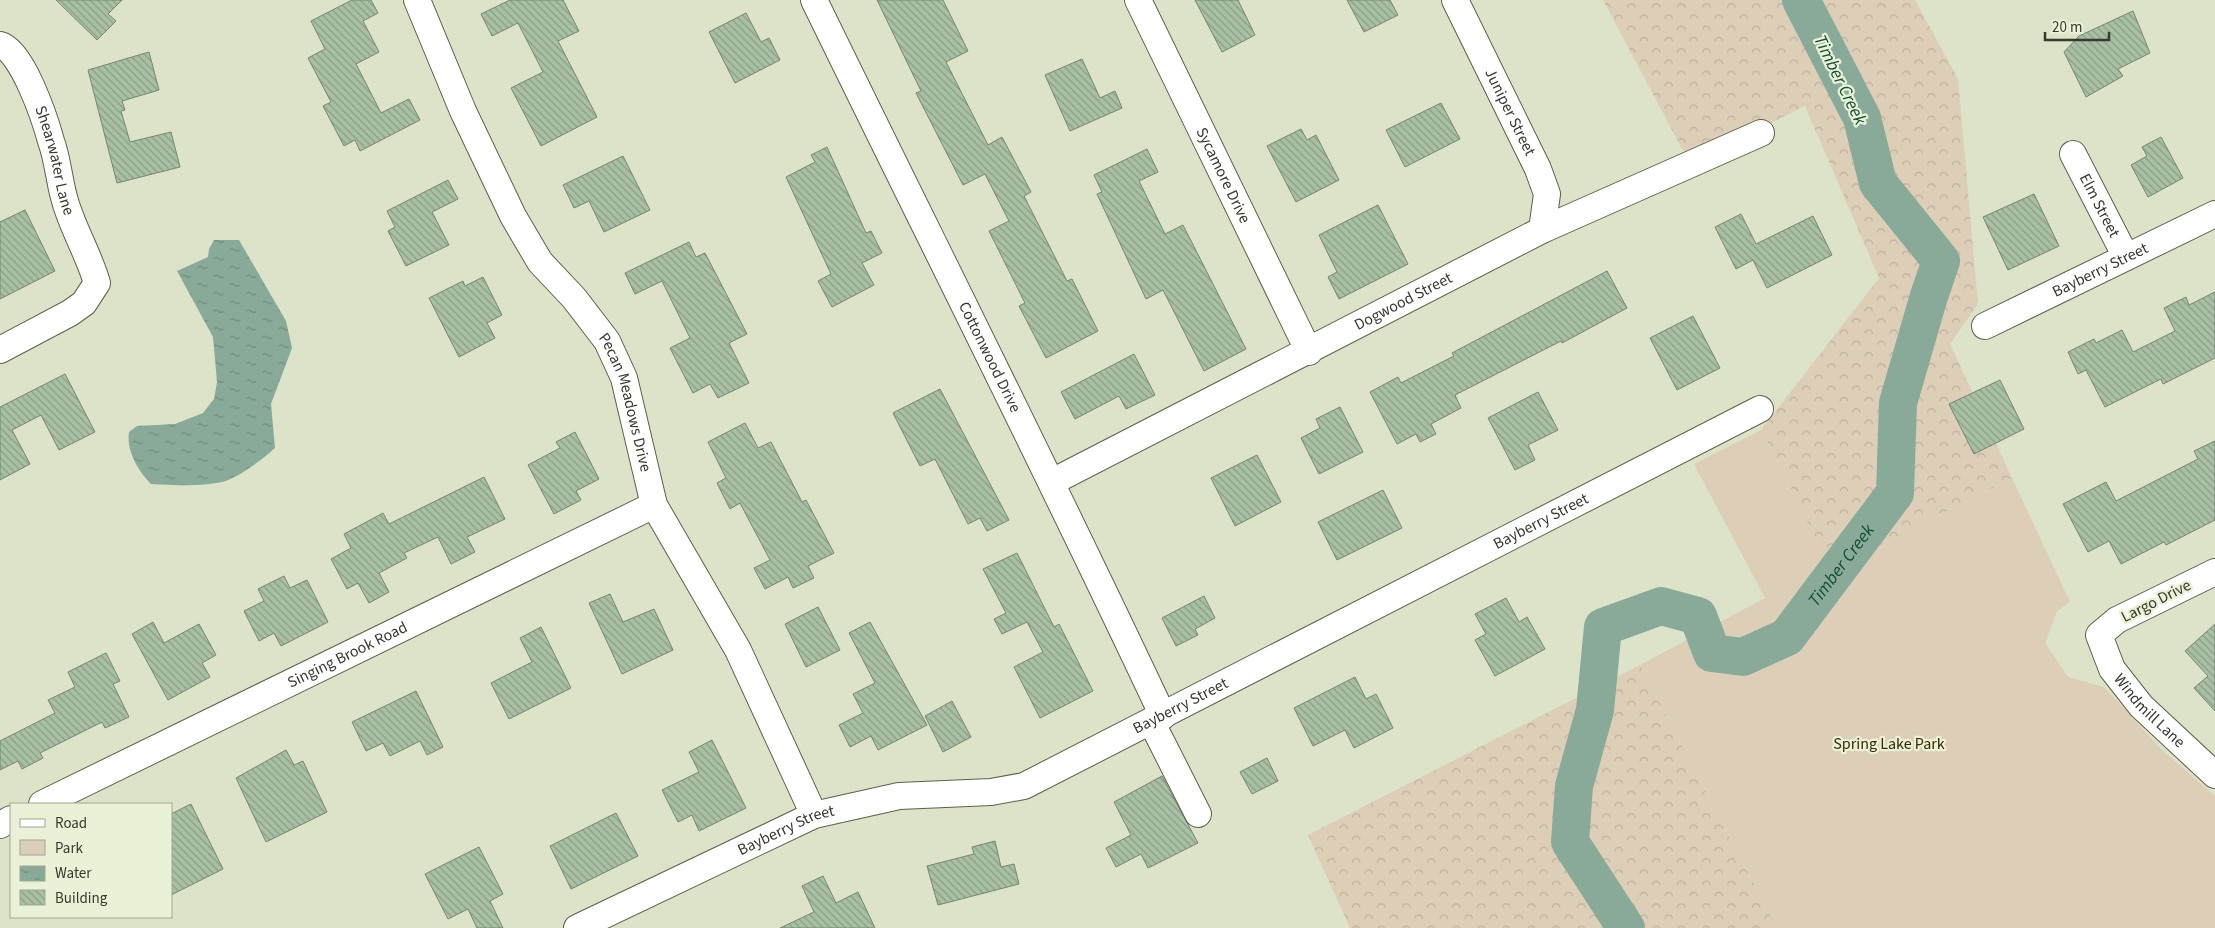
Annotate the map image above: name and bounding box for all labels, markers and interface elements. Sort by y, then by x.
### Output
scale bar [2045,10,2109,42]
text: 20 m [2052,17,2082,38]
water label: Timber Creek [1807,31,1873,130]
street label: Juniper Street [1479,65,1541,160]
street label: Shearwater Lane [29,103,80,218]
street label: Sycamore Drive [1191,124,1256,227]
street label: Elm Street [2074,170,2125,242]
street label: Bayberry Street [2048,237,2152,303]
street label: Dogwood Street [1350,267,1457,336]
street label: Cottonwood Drive [953,298,1026,416]
street label: Pecan Meadows Drive [593,328,657,474]
street label: Bayberry Street [1489,487,1593,555]
water label: Timber Creek [1802,518,1880,612]
street label: Largo Drive [2117,574,2195,628]
street label: Singing Brook Road [284,616,411,693]
street label: Windmill Lane [2109,669,2190,753]
street label: Bayberry Street [1129,672,1232,739]
park label: Spring Lake Park [1833,733,1945,755]
street label: Bayberry Street [734,800,837,861]
legend [10,803,172,918]
text: Road [55,813,87,834]
text: Park [55,838,84,859]
text: Water [55,863,92,884]
text: Building [55,888,108,909]

